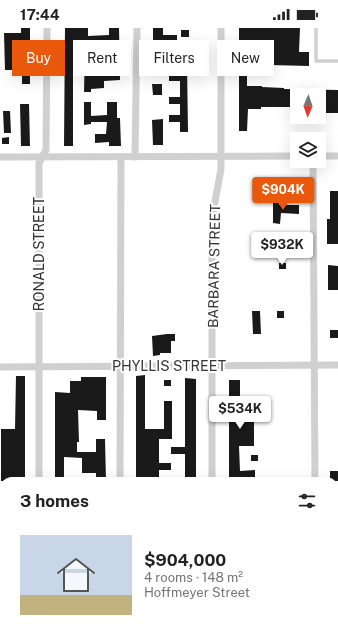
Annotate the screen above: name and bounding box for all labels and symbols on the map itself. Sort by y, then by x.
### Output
north arrow [290,88,326,124]
pin: $904K [255,177,311,211]
street label: RONALD STREET [31,197,47,311]
street label: BARBARA STREET [205,204,223,328]
pin: $932K [254,232,310,266]
street label: PHYLLIS STREET [112,358,226,374]
pin: $534K [212,396,268,430]

